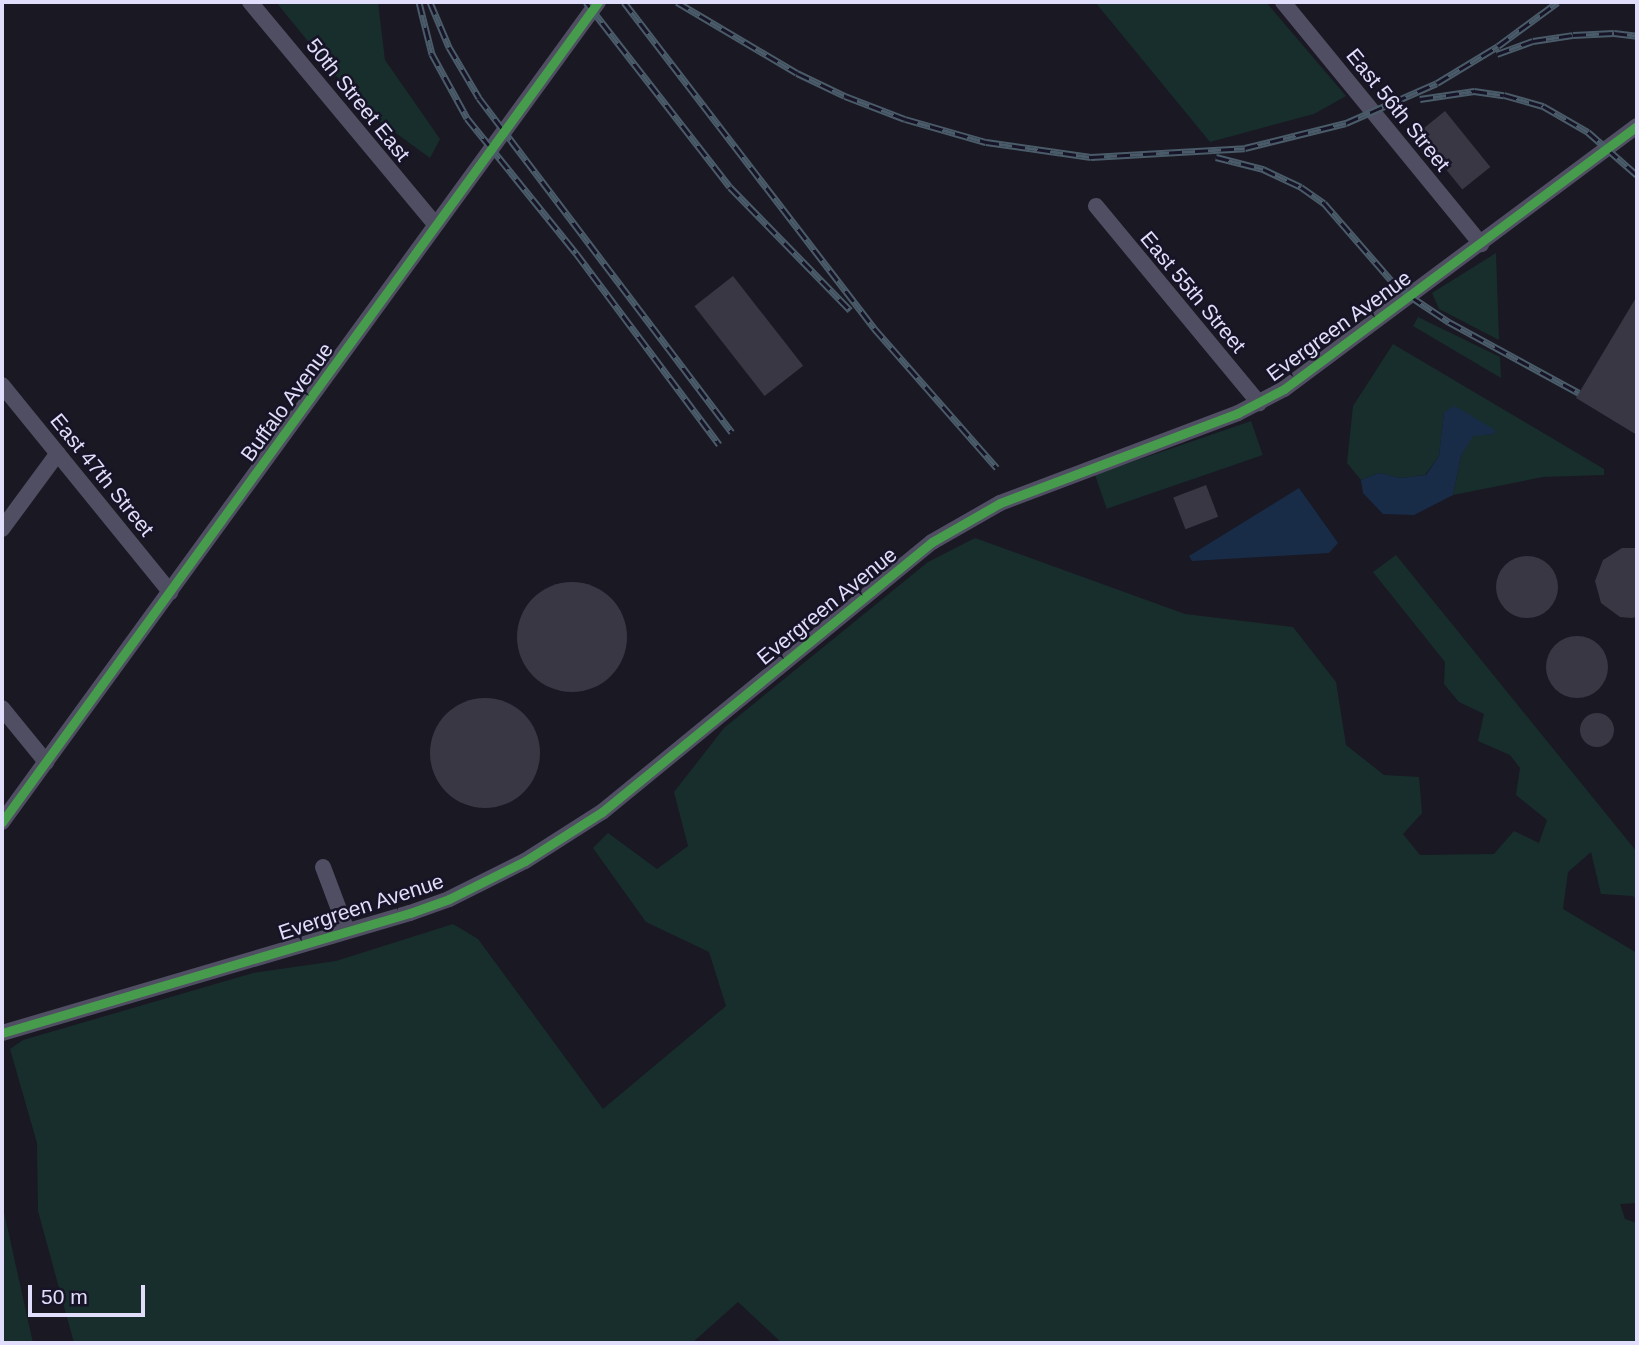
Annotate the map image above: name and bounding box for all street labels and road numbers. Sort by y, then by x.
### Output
street label: 50th Street East [301,34,415,166]
street label: East 56th Street [1341,44,1455,176]
street label: East 55th Street [1135,226,1251,358]
street label: Evergreen Avenue [1261,265,1417,387]
street label: Buffalo Avenue [235,337,339,467]
street label: East 47th Street [45,409,159,541]
street label: Evergreen Avenue [752,542,902,670]
street label: Evergreen Avenue [275,868,447,946]

